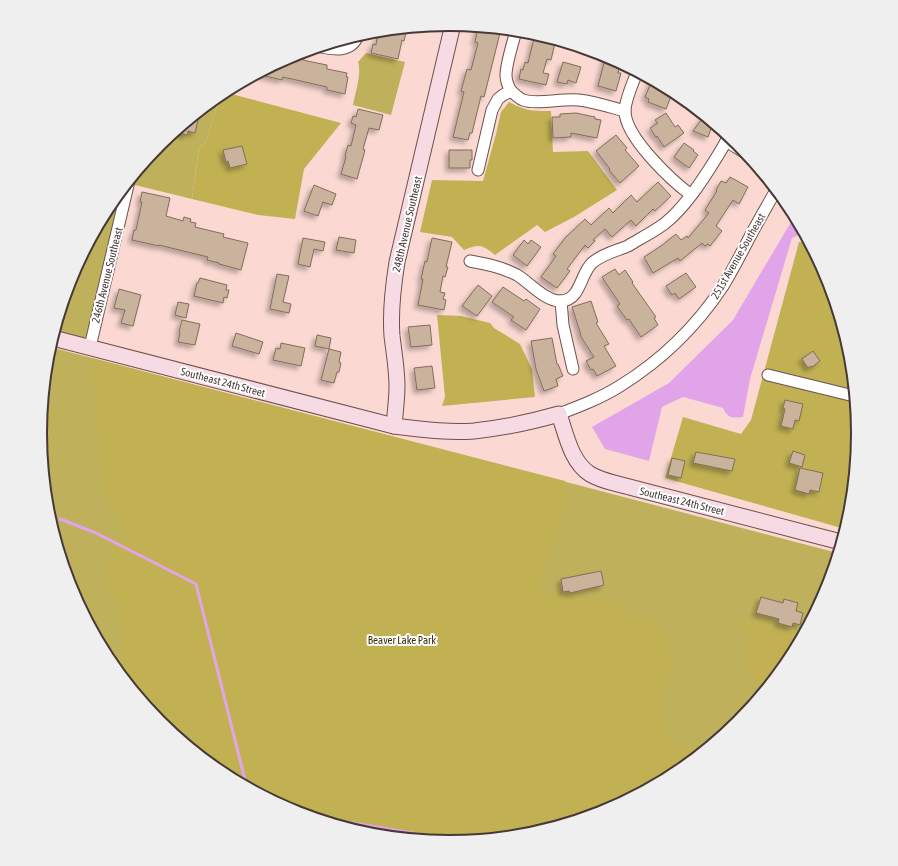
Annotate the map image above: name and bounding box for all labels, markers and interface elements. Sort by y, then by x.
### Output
street label: 248th Avenue Southeast [390,175,424,273]
street label: 251st Avenue Southeast [709,211,767,301]
street label: 246th Avenue Southeast [89,226,125,324]
street label: Southeast 24th Street [180,365,266,399]
street label: Southeast 24th Street [638,485,726,517]
park label: Beaver Lake Park [368,634,436,646]

